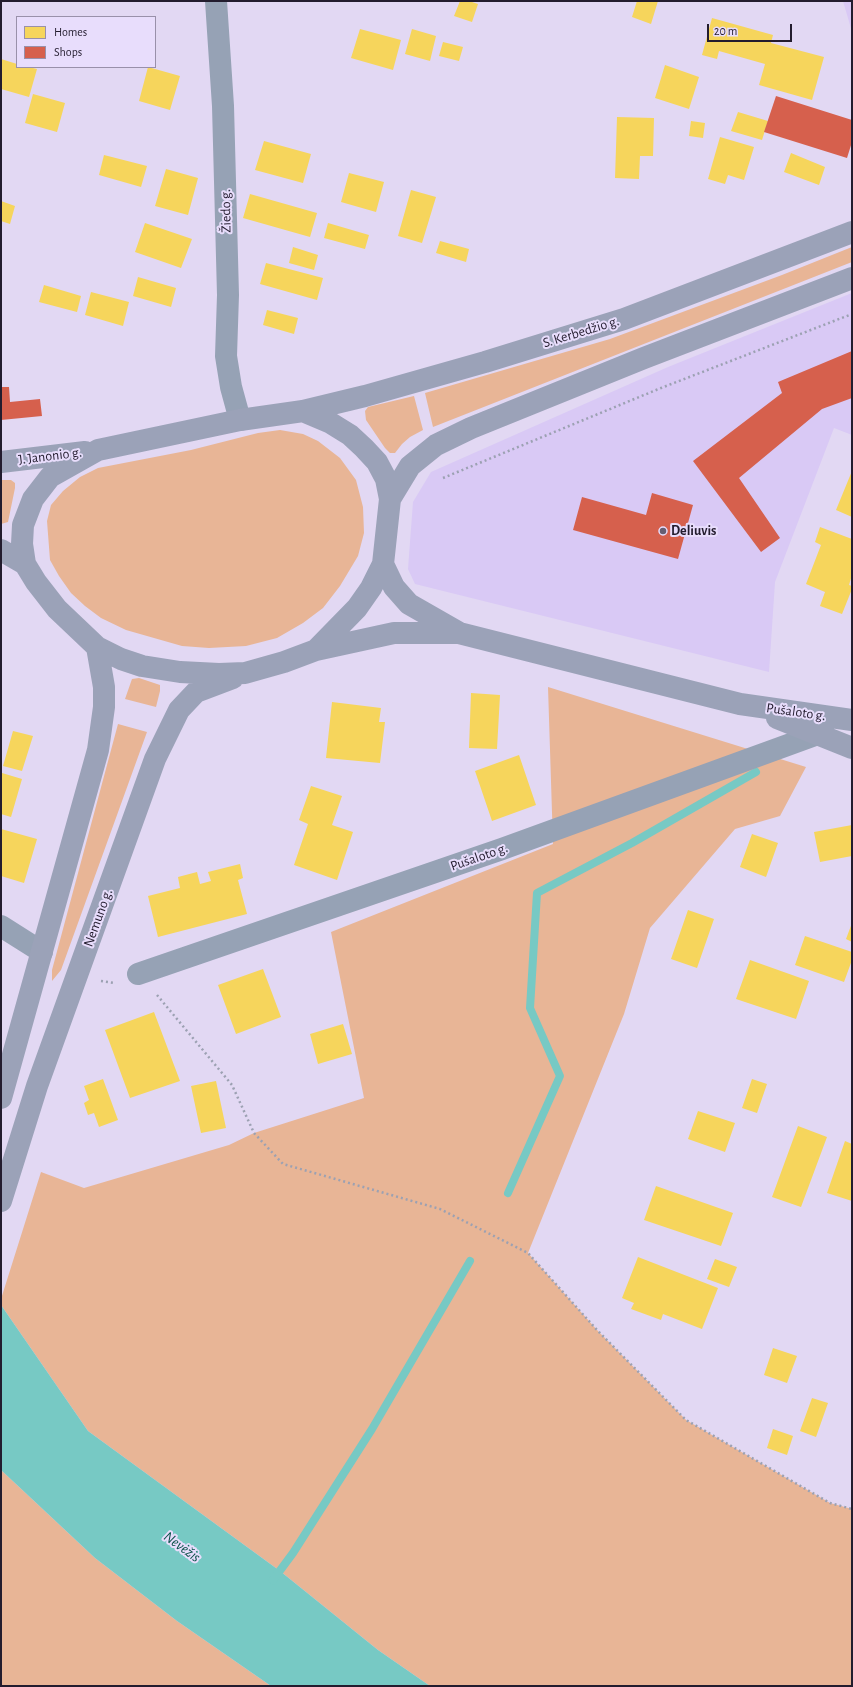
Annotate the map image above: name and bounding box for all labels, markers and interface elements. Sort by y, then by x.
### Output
legend [16,16,156,68]
scale bar [709,16,794,42]
text: 20 m [714,25,737,37]
text: Homes [54,26,87,38]
text: Shops [54,46,82,58]
street label: Žiedo g. [217,189,235,233]
street label: S. Kerbedžio g. [541,312,621,352]
street label: J. Janonio g. [17,444,83,468]
place label: Deliuvis [671,523,716,539]
marker: Deliuvis [658,526,668,536]
street label: Pušaloto g. [765,700,827,724]
street label: Pušaloto g. [448,839,510,875]
street label: Nemuno g. [80,887,116,949]
water label: Nevėžis [160,1528,204,1566]

